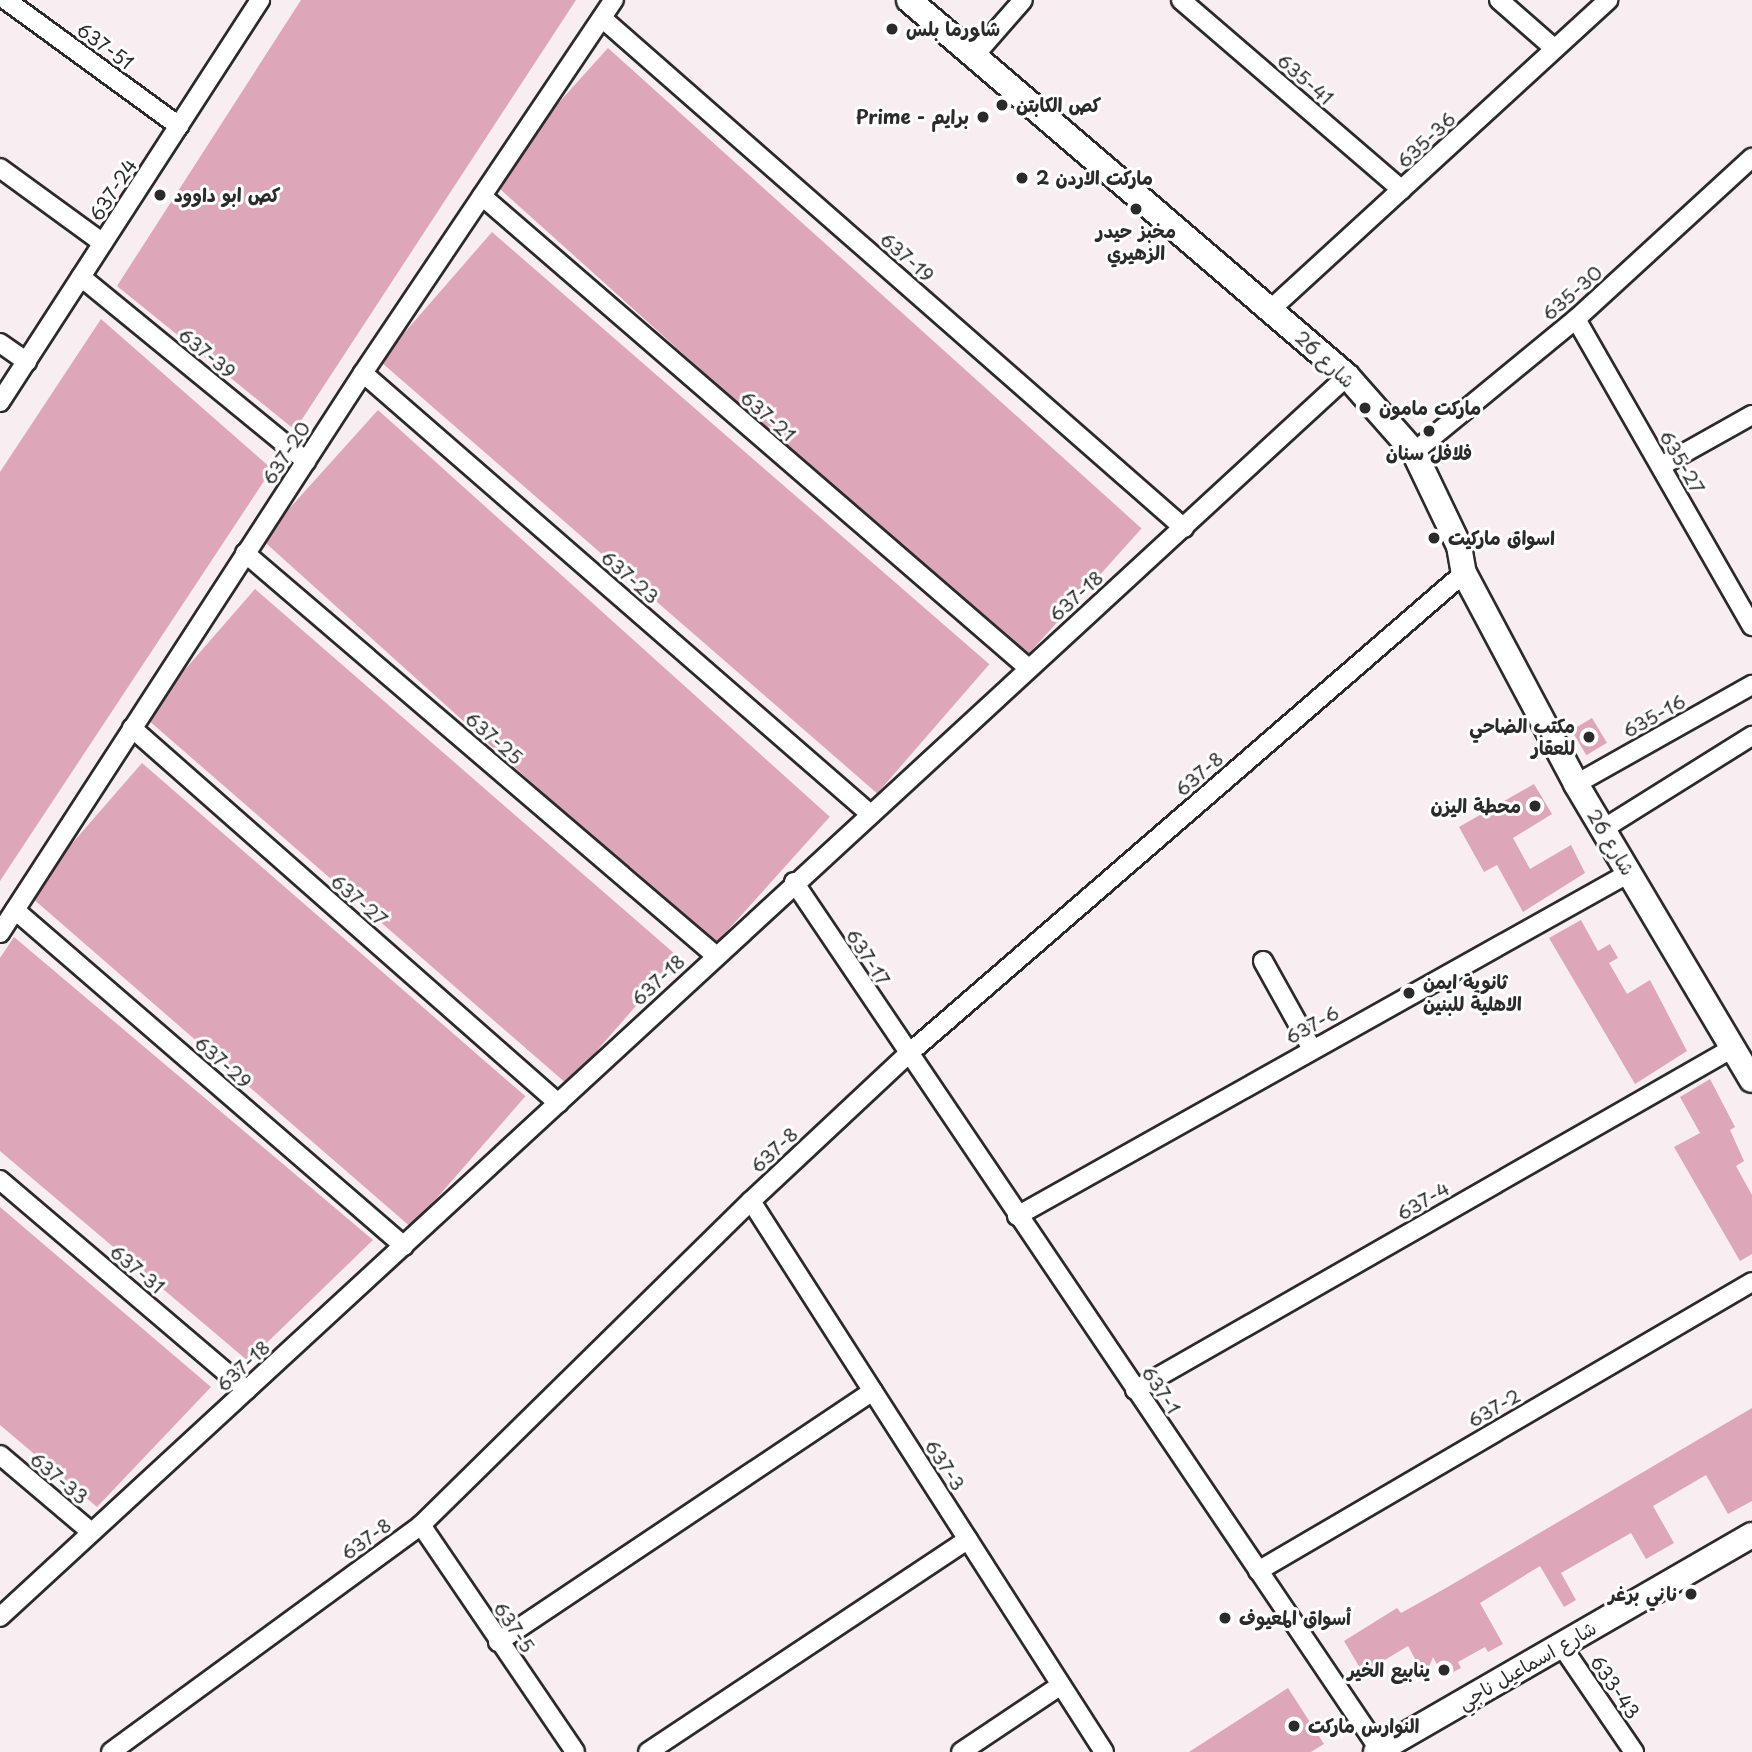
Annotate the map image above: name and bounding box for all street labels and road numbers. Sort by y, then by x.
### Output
street label: 637-51 [72,18,138,74]
street label: 635-41 [1272,49,1338,109]
street label: 635-36 [1392,107,1460,173]
street label: 637-24 [85,155,141,225]
street label: 637-19 [875,227,939,287]
street label: 635-30 [1537,261,1607,325]
street label: 637-39 [174,323,240,383]
street label: شارع 26 [1290,326,1360,392]
street label: 637-21 [736,386,800,446]
street label: 637-20 [257,417,315,489]
street label: 635-27 [1655,426,1709,498]
street label: 637-23 [596,546,664,608]
street label: 637-18 [1044,566,1108,626]
street label: 635-16 [1619,689,1689,743]
street label: 637-25 [460,707,528,769]
street label: 637-8 [1170,747,1228,801]
street label: شارع 26 [1582,805,1640,879]
street label: 637-27 [326,869,392,931]
street label: 637-17 [841,924,895,990]
street label: 637-18 [627,950,689,1010]
street label: 637-6 [1281,1001,1343,1049]
street label: 637-29 [190,1031,256,1093]
street label: 637-8 [746,1122,802,1178]
street label: 637-4 [1393,1177,1453,1225]
street label: 637-31 [105,1240,169,1298]
street label: 637-18 [212,1336,274,1396]
street label: 637-1 [1137,1362,1185,1418]
street label: 637-2 [1463,1384,1525,1432]
street label: 637-3 [920,1435,970,1495]
street label: 637-33 [25,1447,93,1509]
street label: 637-8 [337,1513,395,1565]
street label: 637-5 [489,1597,539,1657]
street label: شارع اسماعيل ناجي [1454,1616,1600,1714]
street label: 633-43 [1585,1651,1645,1723]

